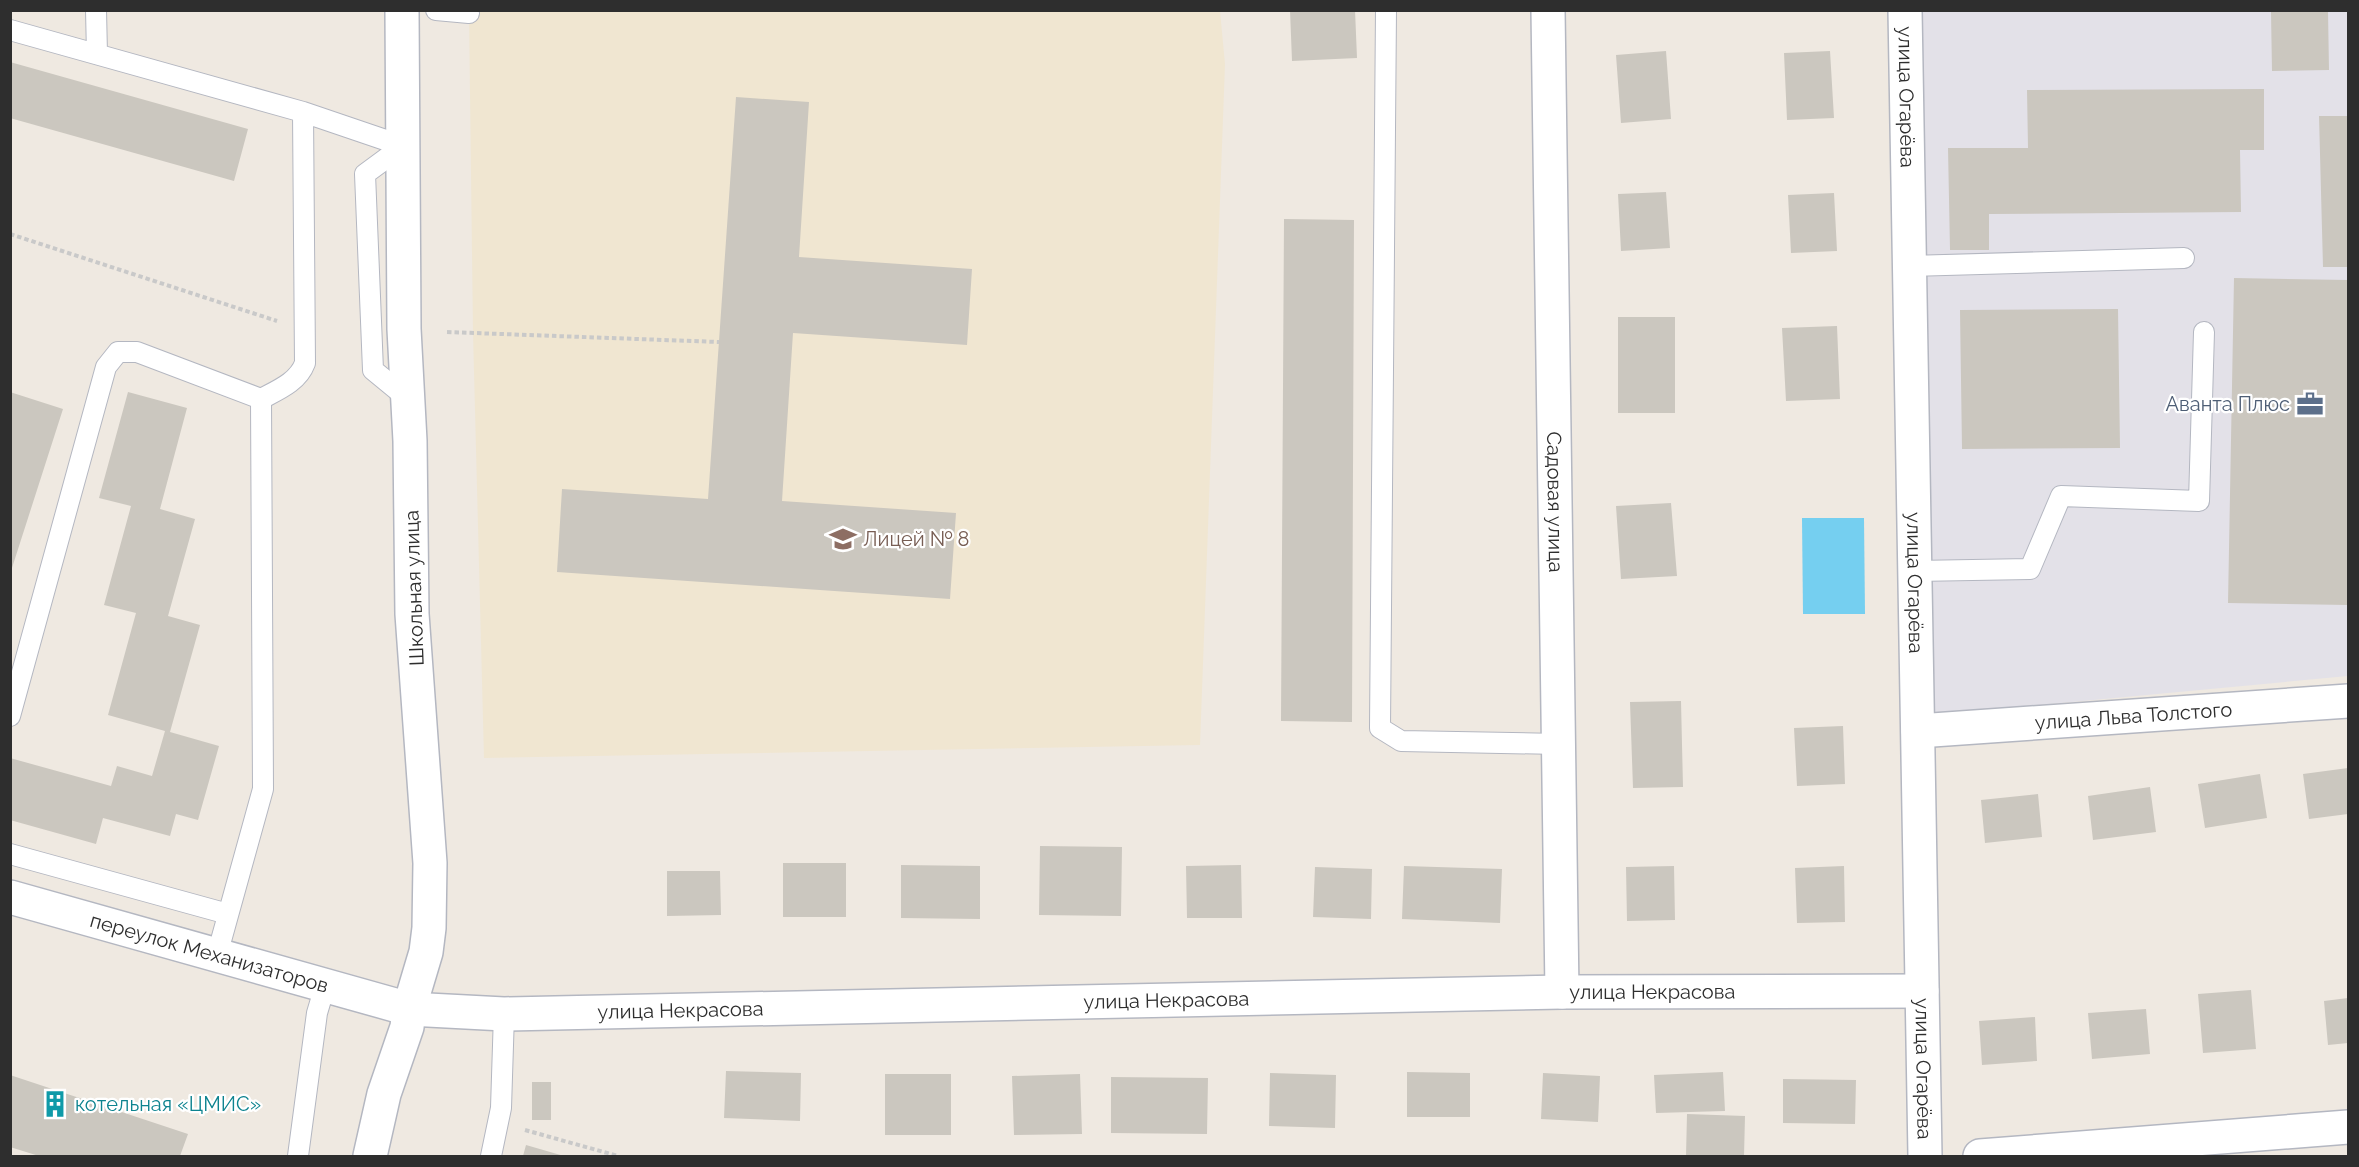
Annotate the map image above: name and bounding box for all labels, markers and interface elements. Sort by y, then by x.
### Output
street label: улица Огарёва [1893,26,1920,168]
office icon: Аванта Плюс [2295,389,2325,419]
place label: Аванта Плюс [2166,392,2290,416]
street label: Садовая улица [1542,431,1568,573]
street label: Школьная улица [399,510,429,666]
street label: улица Огарёва [1902,512,1928,654]
school or university icon: Лицей № 8 [828,524,858,554]
place label: Лицей № 8 [863,527,969,551]
street label: улица Льва Толстого [2034,697,2233,735]
street label: переулок Механизаторов [87,908,331,998]
street label: улица Некрасова [1569,980,1735,1004]
street label: улица Некрасова [1083,987,1250,1014]
street label: улица Некрасова [597,997,764,1024]
street label: улица Огарёва [1910,998,1937,1140]
building icon: котельная «ЦМИС» [40,1089,70,1119]
place label: котельная «ЦМИС» [75,1092,261,1116]

